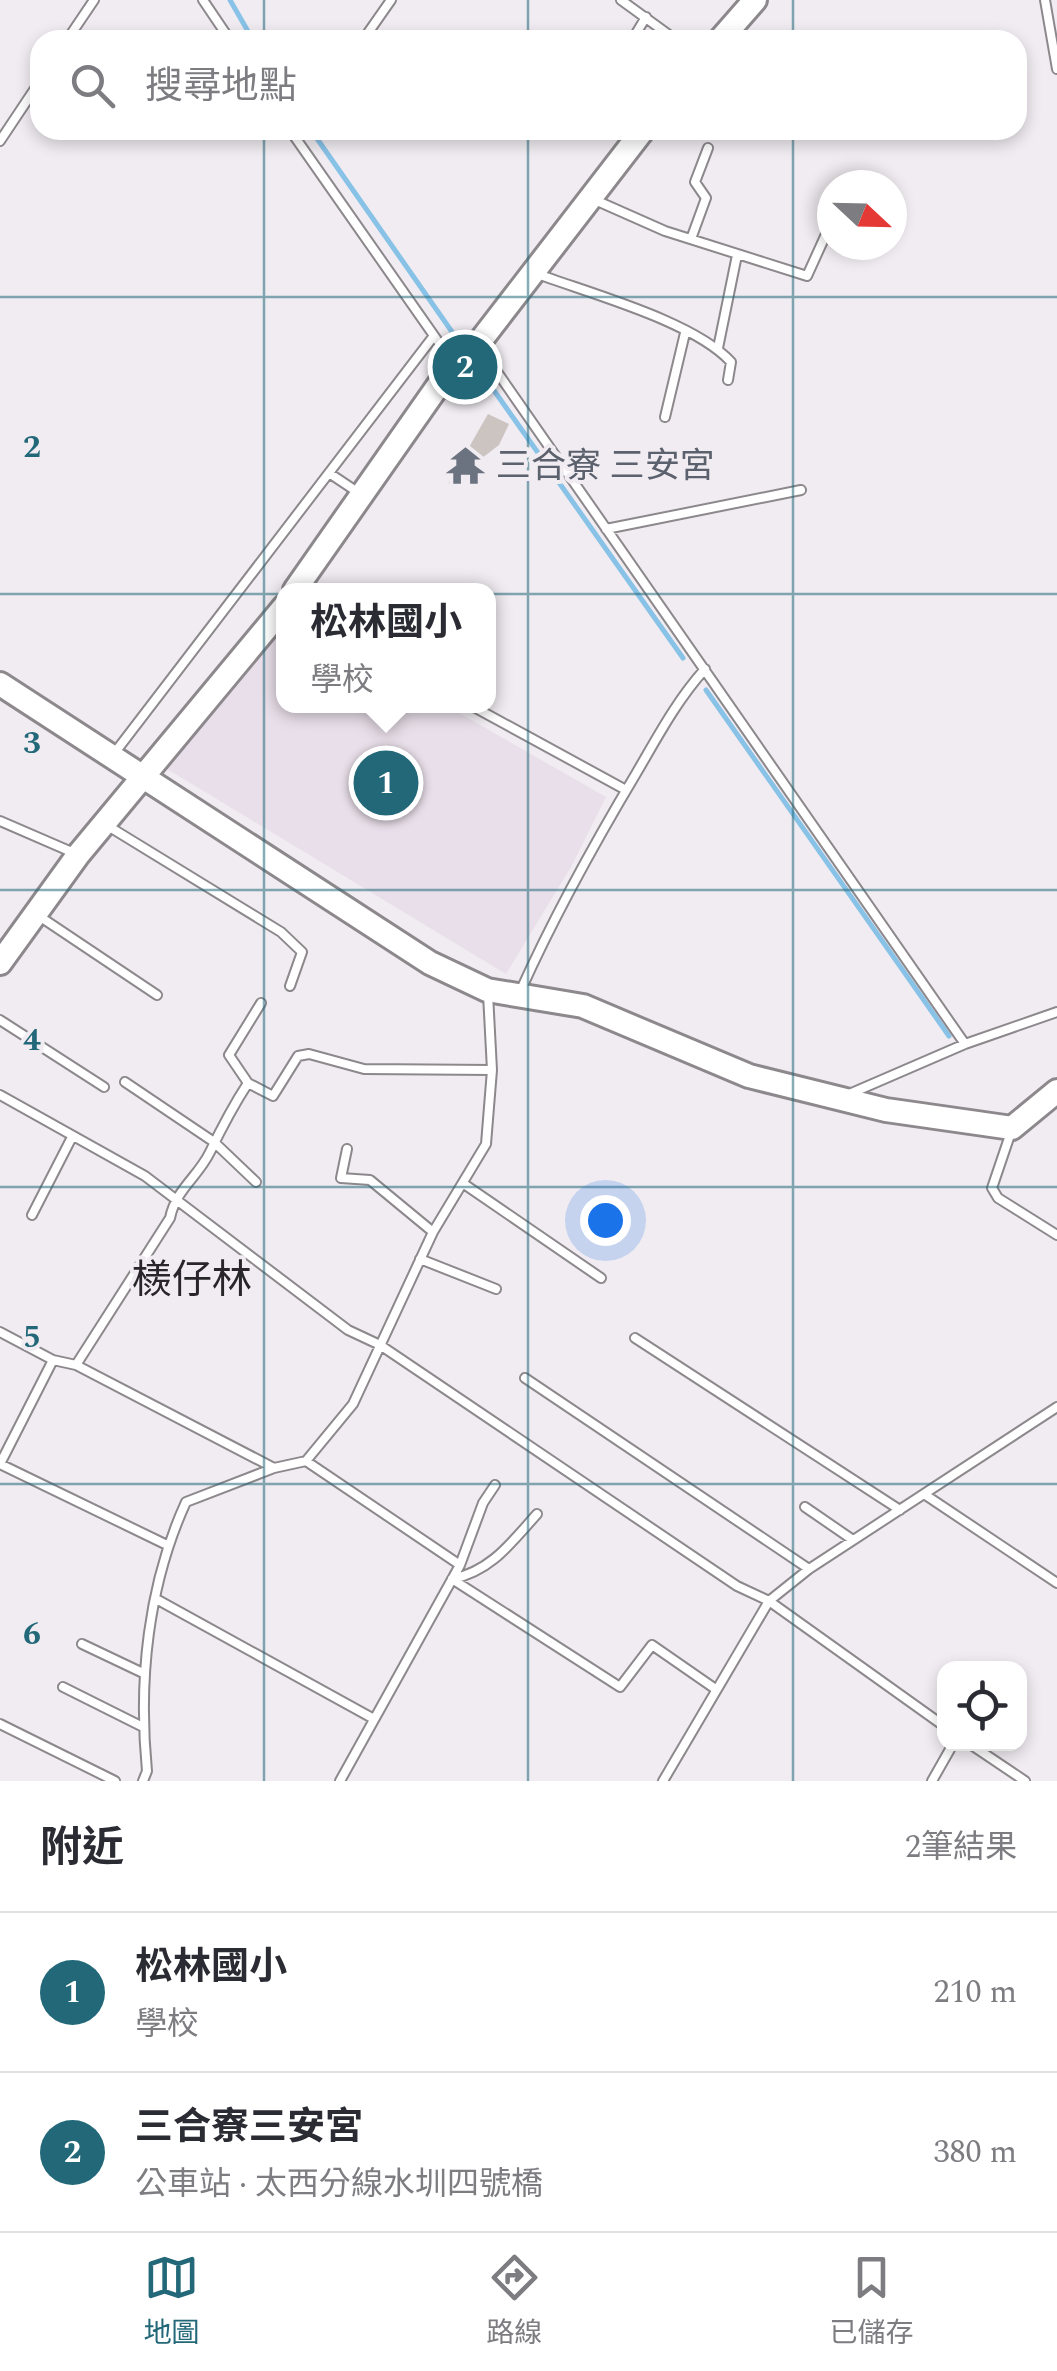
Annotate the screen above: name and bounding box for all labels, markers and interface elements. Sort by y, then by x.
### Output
search box [30,30,1027,140]
icon: search [65,58,120,113]
text: 搜尋地點 [145,58,297,116]
north arrow [817,170,907,260]
pin: 2 [432,330,498,404]
text: 2 [23,423,41,472]
place label: 三合寮 三安宮 [496,440,715,493]
temple icon: 三合寮 三安宮 [445,444,487,486]
popup [276,583,496,713]
text: 松林國小 [310,595,462,653]
text: 學校 [310,656,374,705]
text: 3 [23,719,41,768]
pin: 1 [354,746,418,820]
text: 4 [23,1016,41,1065]
your location [580,1195,631,1246]
district label: 檨仔林 [132,1251,252,1312]
text: 5 [23,1313,41,1362]
text: 6 [23,1610,41,1659]
map controls [937,1661,1027,1751]
button: locate [937,1661,1027,1751]
text: 附近 [40,1817,124,1880]
text: 2筆結果 [905,1823,1017,1872]
text: 松林國小 [135,1939,287,1997]
text: 1 [64,1968,81,2017]
text: 210 m [933,1968,1017,2017]
text: 學校 [135,2000,199,2049]
text: 三合寮三安宮 [135,2099,363,2157]
text: 2 [64,2128,81,2177]
text: 380 m [933,2128,1017,2177]
text: 公車站 · 太西分線水圳四號橋 [135,2160,543,2209]
tab: 地圖 [143,2250,200,2355]
tab: 路線 [486,2250,543,2355]
tab: 已儲存 [829,2250,914,2355]

